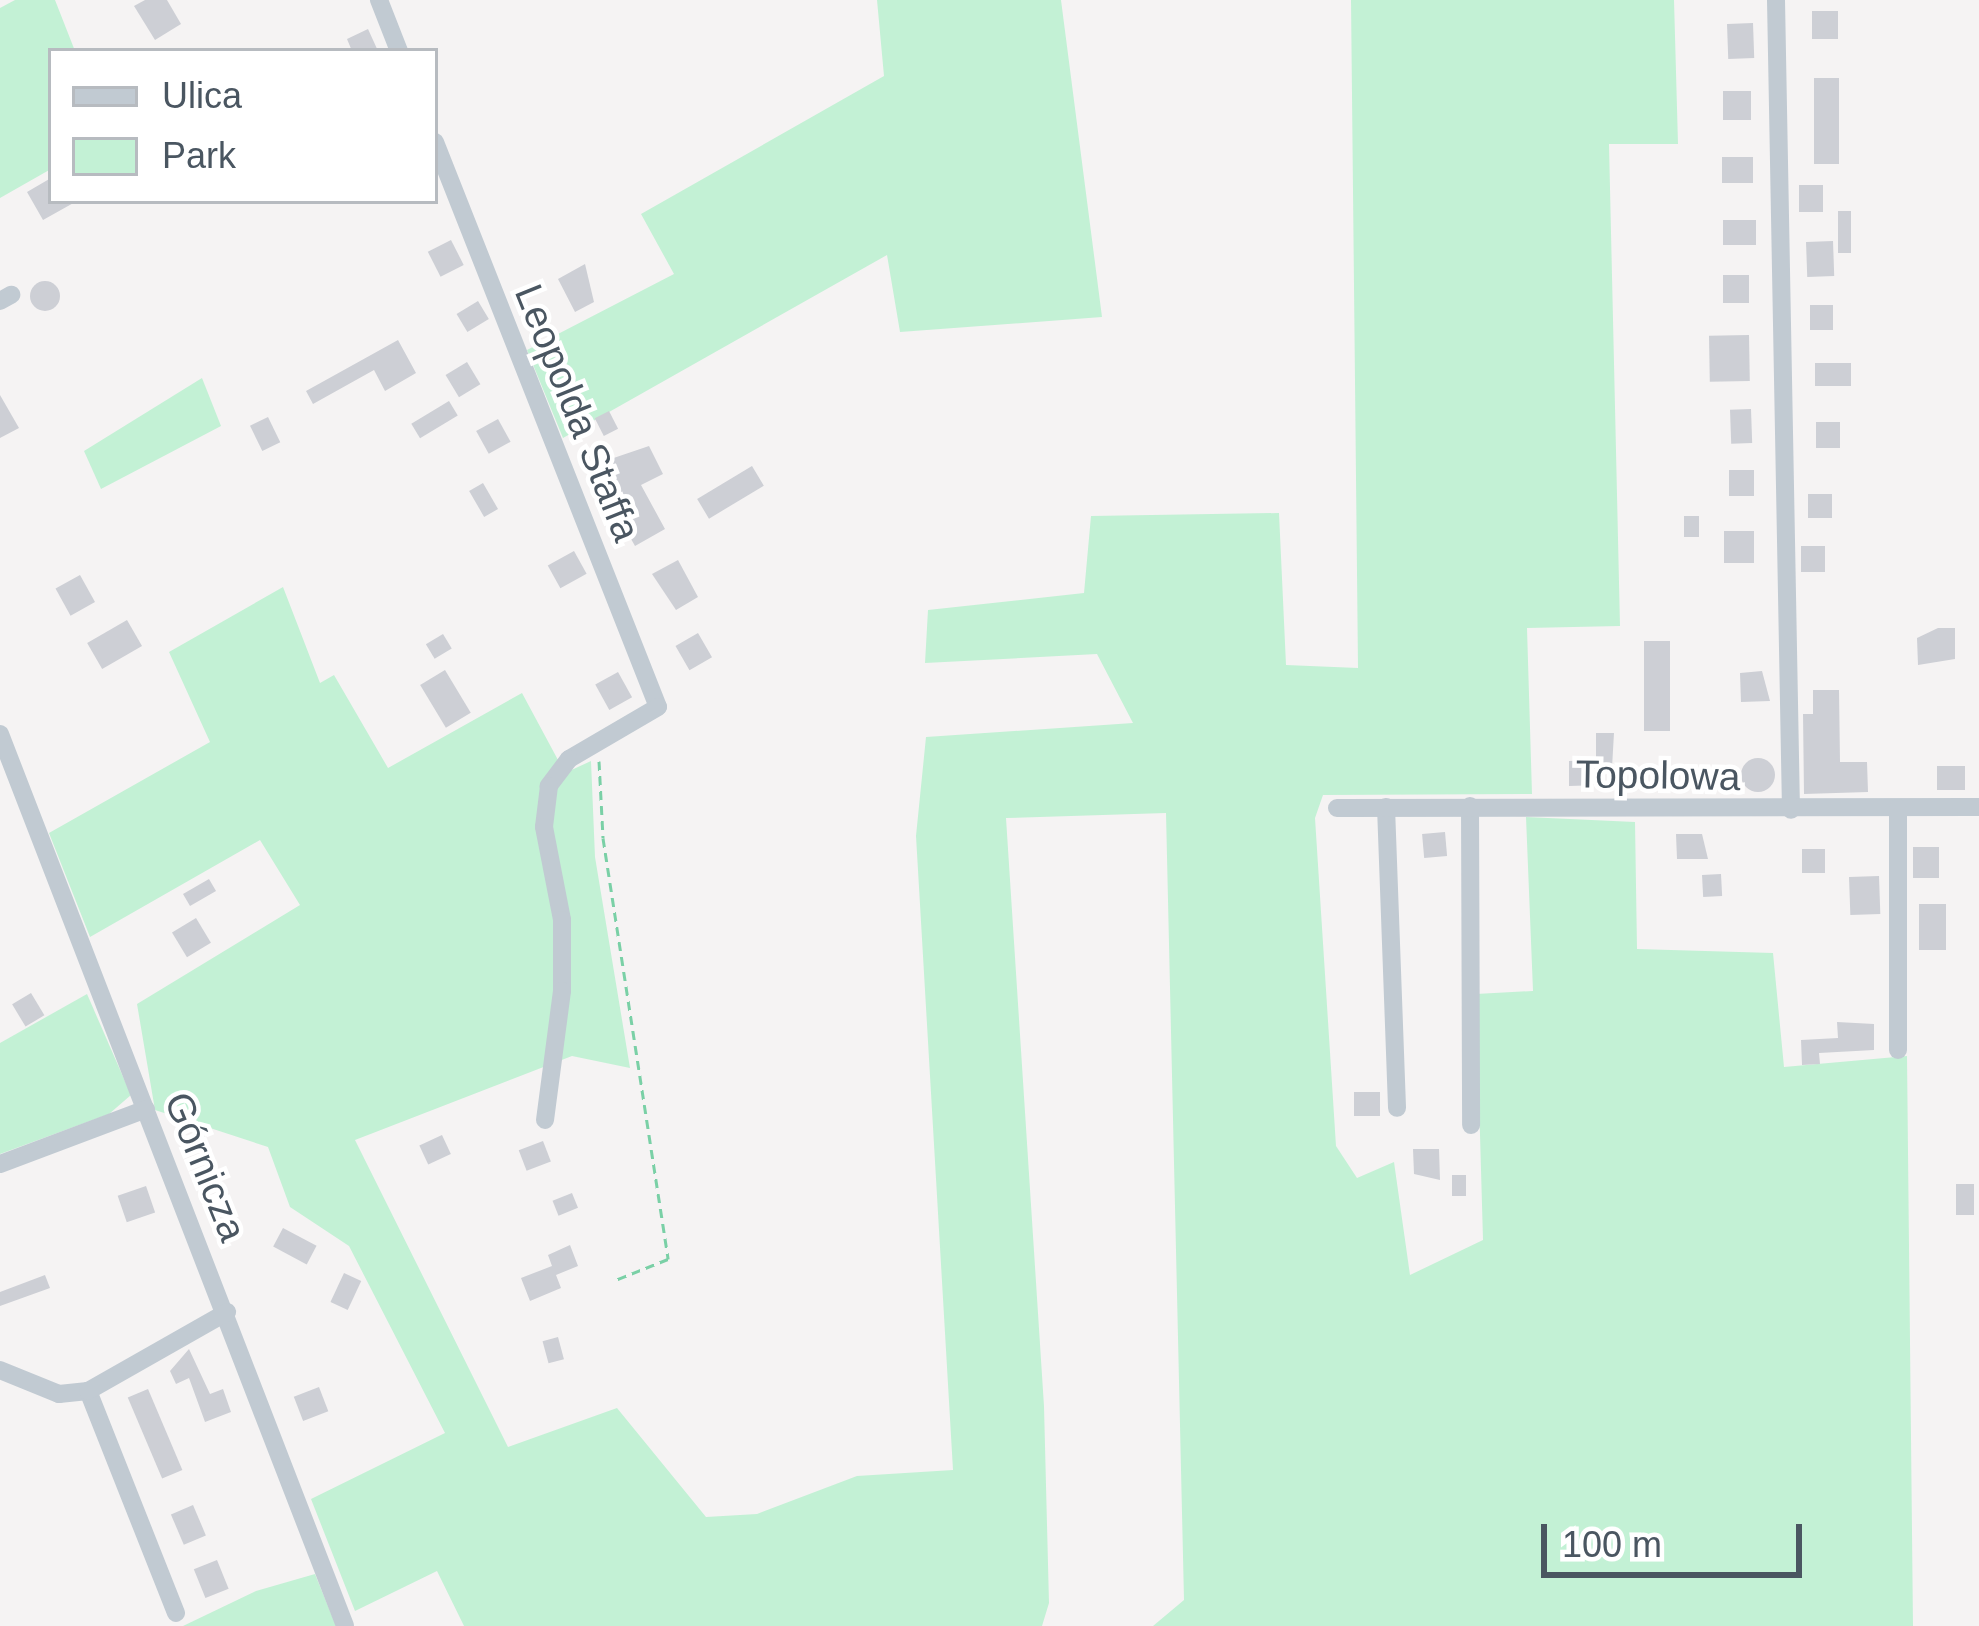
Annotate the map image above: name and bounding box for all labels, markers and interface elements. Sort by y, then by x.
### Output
legend [48,48,438,204]
text: Ulica [162,75,242,116]
text: Park [162,135,236,176]
street label: Leopolda Staffa [504,278,650,548]
street label: Topolowa [1575,751,1741,801]
street label: Górnicza [154,1086,256,1248]
scale bar [1547,1500,1808,1574]
text: 100 m [1562,1524,1662,1565]

